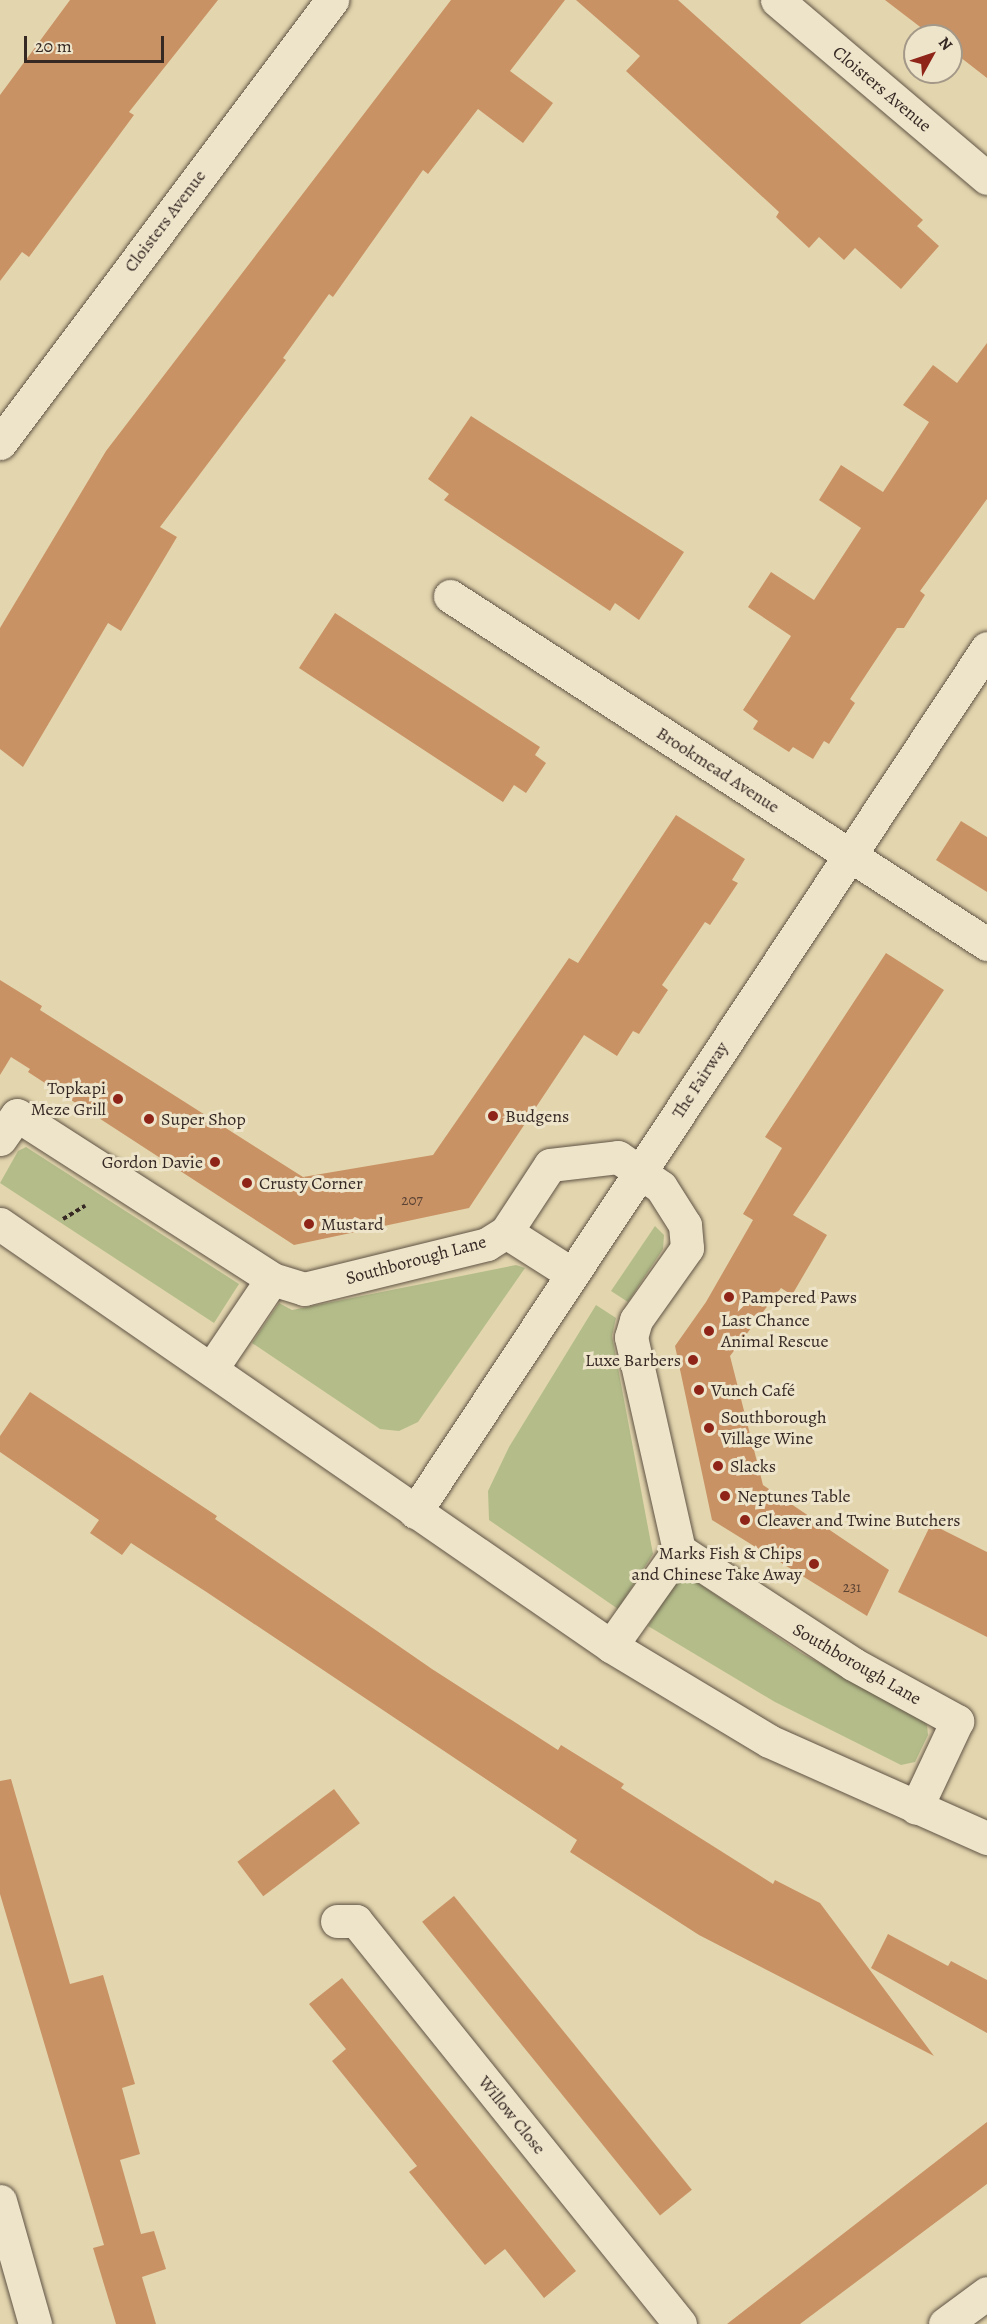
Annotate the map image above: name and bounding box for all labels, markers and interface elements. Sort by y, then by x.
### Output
scale bar [27,24,166,62]
north arrow [903,24,963,84]
text: N [933,32,957,55]
text: 20 m [35,34,72,58]
street label: Cloisters Avenue [828,41,936,137]
street label: Cloisters Avenue [120,166,210,276]
street label: Brookmead Avenue [652,722,784,818]
street label: The Fairway [667,1038,733,1122]
place label: Topkapi Meze Grill [31,1078,106,1120]
marker: Topkapi Meze Grill [111,1092,125,1106]
place label: Budgens [505,1105,569,1127]
place label: Super Shop [161,1108,246,1130]
marker: Budgens [486,1109,500,1123]
marker: Super Shop [142,1112,156,1126]
place label: Gordon Davie [102,1151,203,1173]
marker: Gordon Davie [208,1155,222,1169]
place label: Crusty Corner [259,1172,363,1194]
marker: Crusty Corner [240,1176,254,1190]
house number: 207 [401,1192,423,1210]
place label: Mustard [321,1213,384,1235]
marker: Mustard [302,1217,316,1231]
street label: Southborough Lane [343,1231,489,1289]
place label: Pampered Paws [741,1286,857,1308]
marker: Pampered Paws [722,1290,736,1304]
place label: Last Chance Animal Rescue [721,1310,829,1352]
marker: Last Chance Animal Rescue [702,1324,716,1338]
place label: Luxe Barbers [585,1349,681,1371]
marker: Luxe Barbers [686,1353,700,1367]
place label: Vunch Café [711,1379,795,1401]
marker: Vunch Café [692,1383,706,1397]
place label: Southborough Village Wine [721,1407,827,1450]
marker: Southborough Village Wine [702,1421,716,1435]
place label: Slacks [730,1455,776,1477]
marker: Slacks [711,1459,725,1473]
place label: Neptunes Table [737,1485,850,1507]
marker: Neptunes Table [718,1489,732,1503]
place label: Cleaver and Twine Butchers [757,1509,961,1531]
marker: Cleaver and Twine Butchers [738,1513,752,1527]
place label: Marks Fish & Chips and Chinese Take Away [632,1543,802,1586]
marker: Marks Fish & Chips and Chinese Take Away [807,1557,821,1571]
house number: 231 [843,1579,861,1597]
street label: Southborough Lane [789,1618,925,1710]
street label: Willow Close [474,2071,550,2159]

